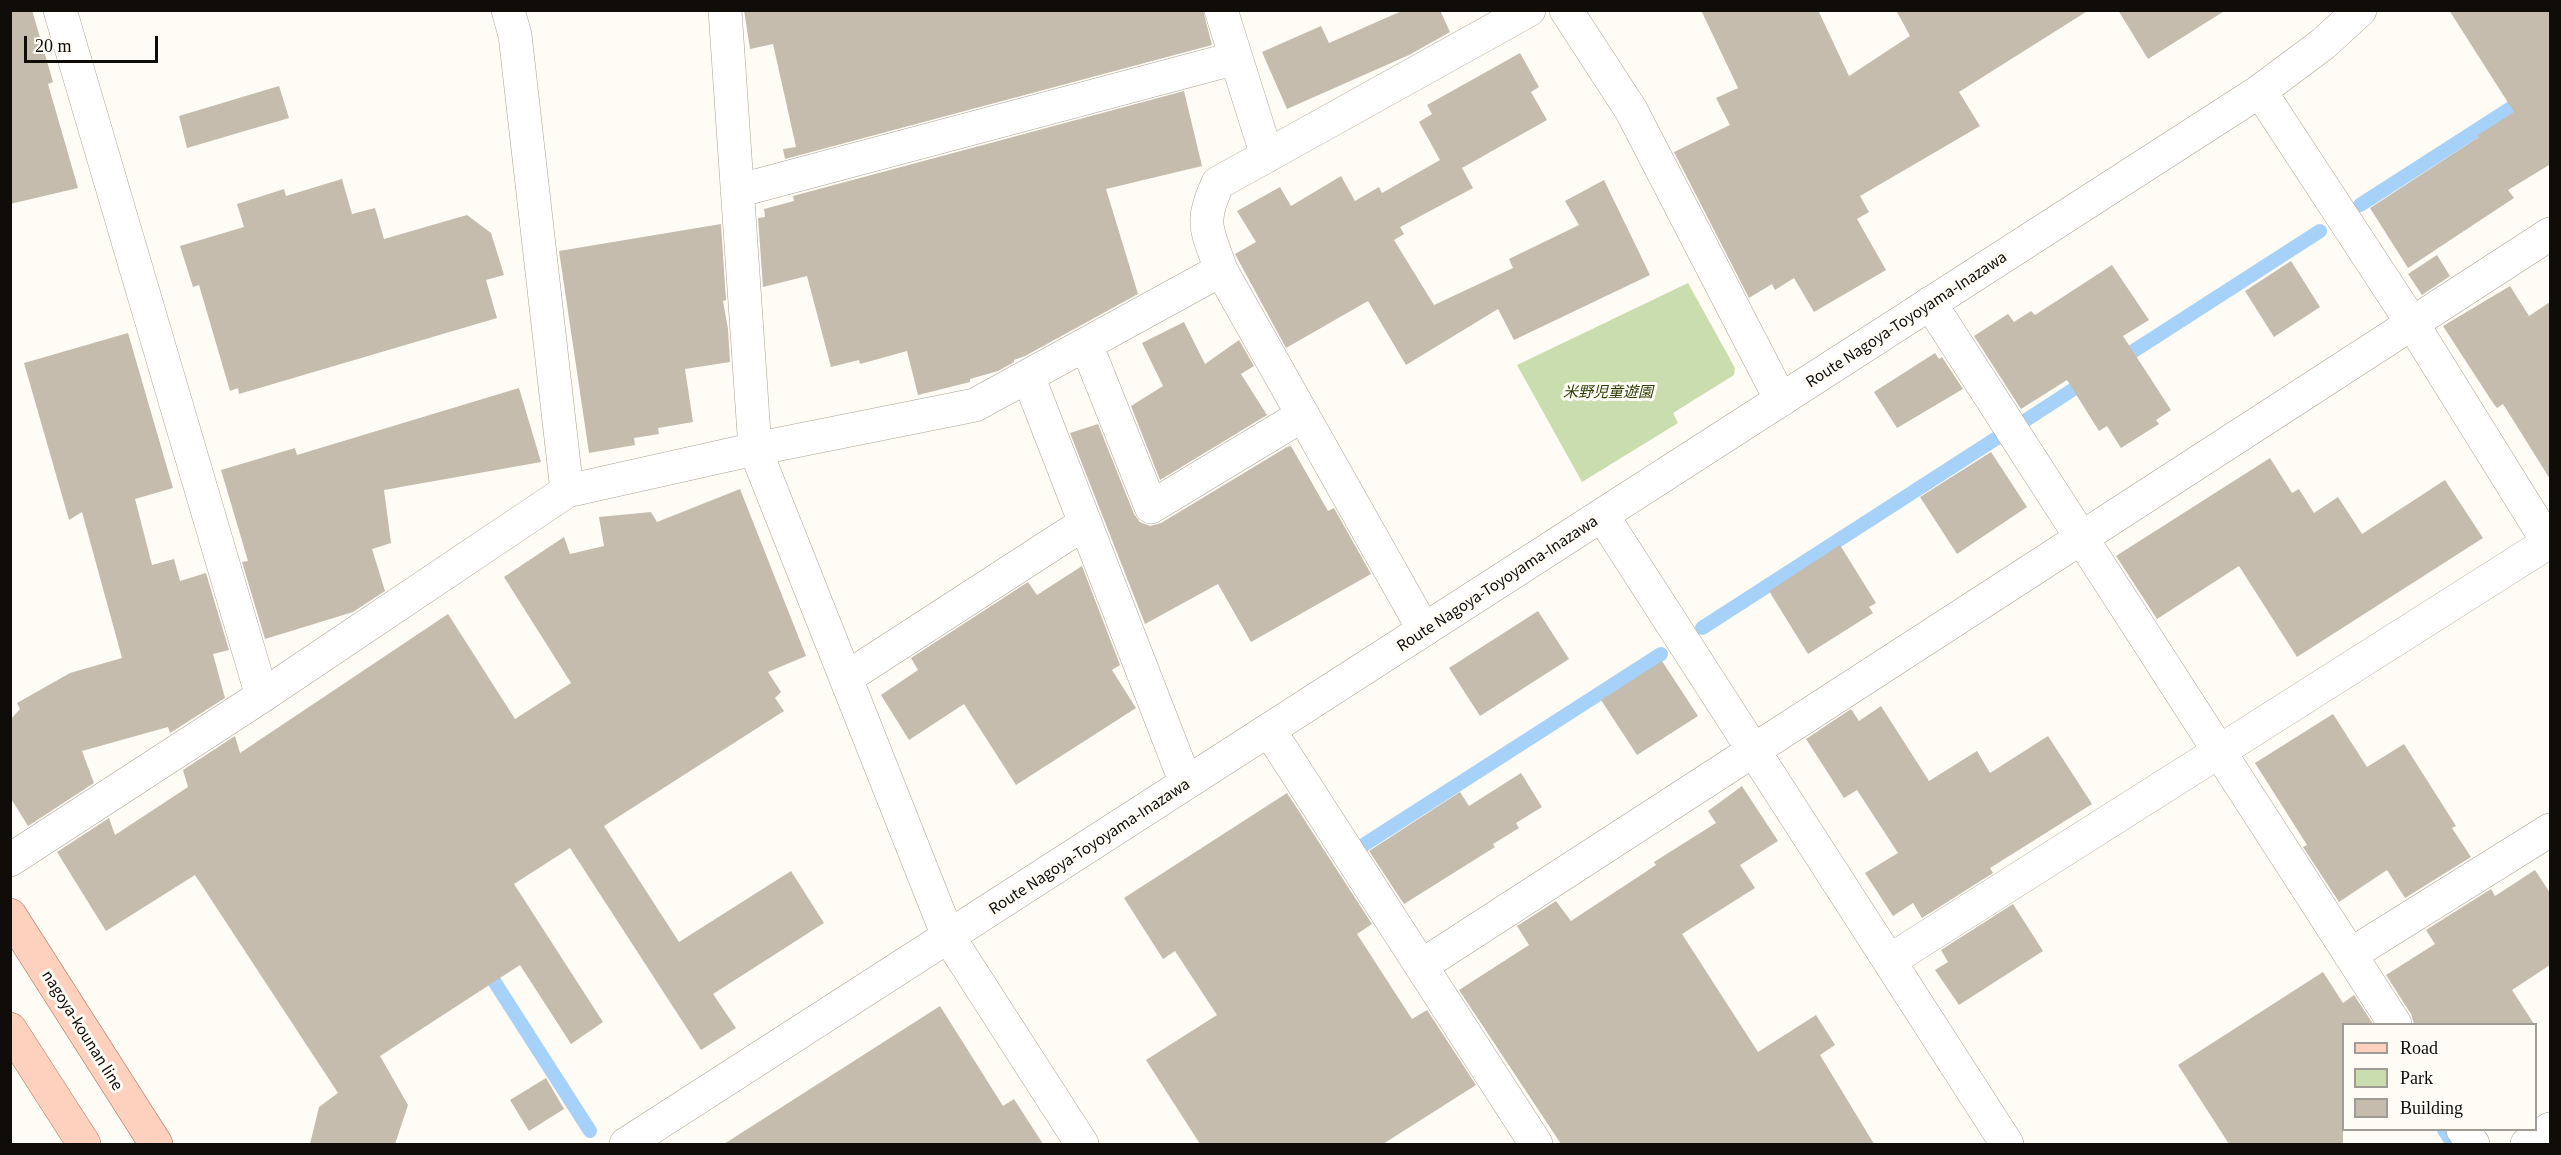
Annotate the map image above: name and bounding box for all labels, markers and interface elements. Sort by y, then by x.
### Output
scale bar [27,24,160,62]
text: 20 m [35,36,72,56]
street label: Route Nagoya-Toyoyama-Inazawa [1802,247,2010,391]
park label: 米野児童遊園 [1563,382,1653,400]
street label: Route Nagoya-Toyoyama-Inazawa [1393,511,1601,655]
street label: Route Nagoya-Toyoyama-Inazawa [985,774,1193,918]
street label: nagoya-kounan line [39,967,127,1093]
legend [2342,1023,2537,1131]
text: Road [2400,1038,2438,1058]
text: Park [2400,1068,2433,1088]
text: Building [2400,1098,2463,1118]

